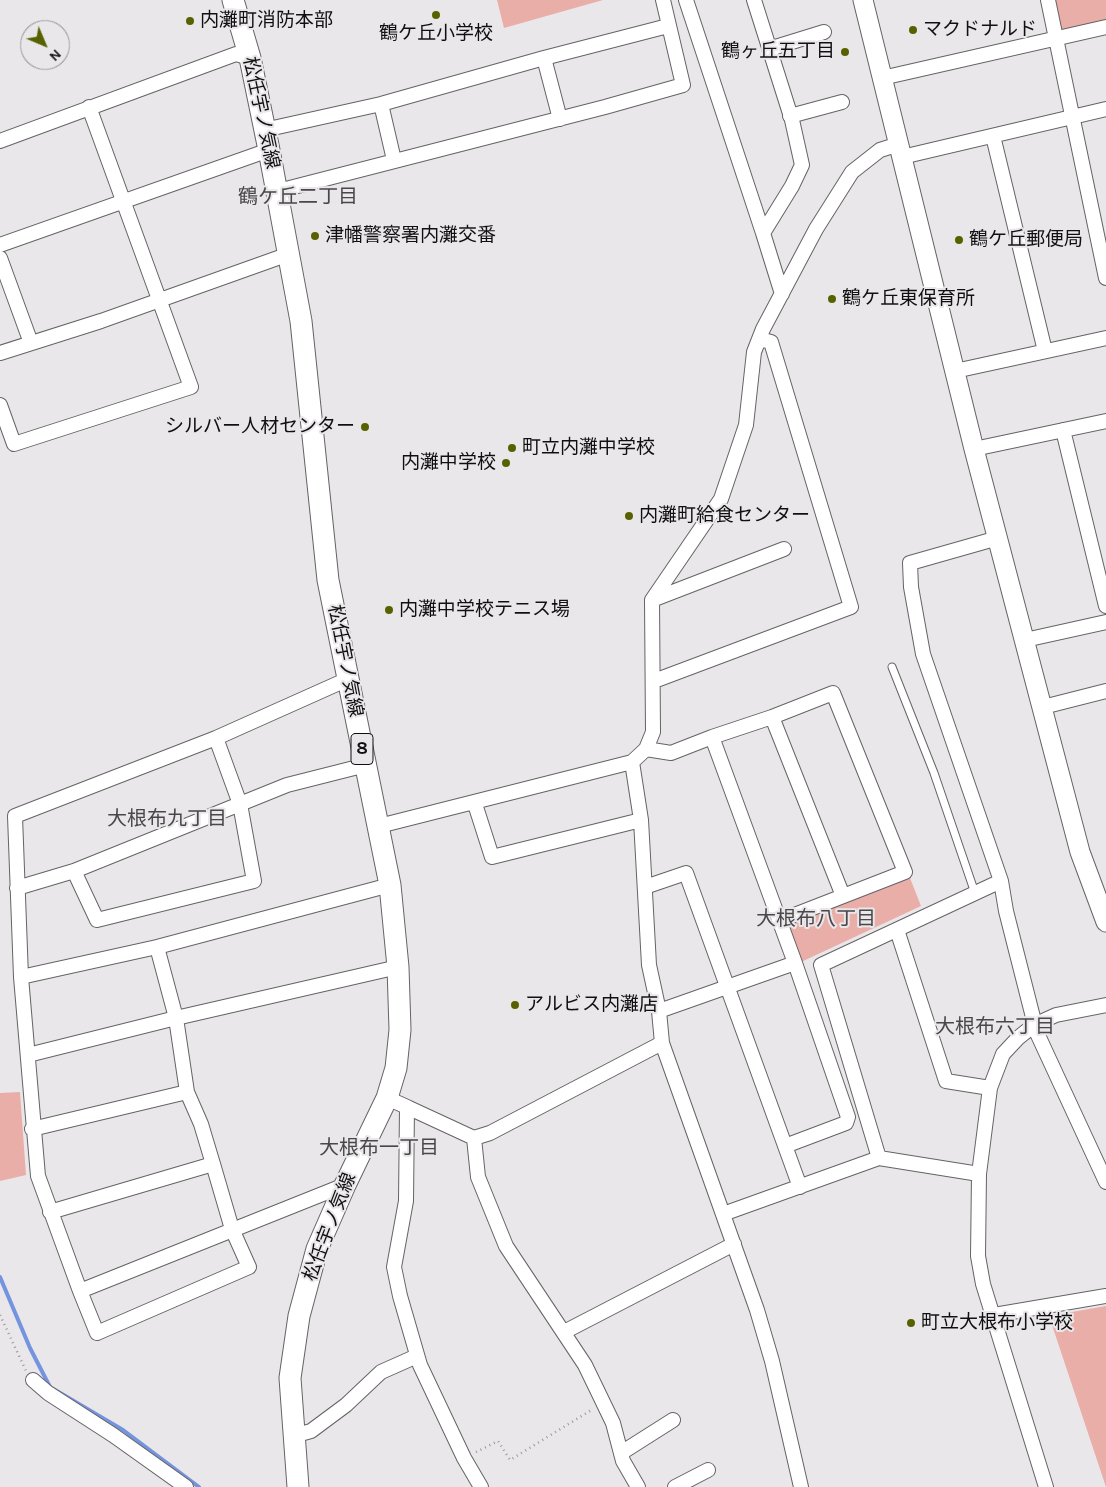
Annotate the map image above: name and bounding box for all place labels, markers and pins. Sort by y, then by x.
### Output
marker: 鶴ケ丘小学校 [430,9,442,21]
place label: 内灘町消防本部 [200,10,333,32]
marker: 内灘町消防本部 [184,15,196,27]
place label: マクドナルド [923,19,1037,41]
place label: 鶴ケ丘小学校 [379,23,493,45]
marker: マクドナルド [907,24,919,36]
place label: 鶴ヶ丘五丁目 [721,41,835,63]
marker: 鶴ヶ丘五丁目 [839,46,851,58]
place label: 津幡警察署内灘交番 [325,225,496,247]
place label: 鶴ケ丘郵便局 [969,229,1083,251]
marker: 津幡警察署内灘交番 [309,230,321,242]
marker: 鶴ケ丘郵便局 [953,234,965,246]
place label: 鶴ケ丘東保育所 [842,288,975,310]
marker: 鶴ケ丘東保育所 [826,293,838,305]
place label: シルバー人材センター [165,416,355,438]
marker: シルバー人材センター [359,421,371,433]
place label: 町立内灘中学校 [522,437,655,459]
marker: 町立内灘中学校 [506,442,518,454]
place label: 内灘中学校 [401,452,496,474]
marker: 内灘中学校 [500,457,512,469]
place label: 内灘町給食センター [639,505,810,527]
marker: 内灘町給食センター [623,510,635,522]
place label: 内灘中学校テニス場 [399,599,570,621]
marker: 内灘中学校テニス場 [383,604,395,616]
place label: アルビス内灘店 [525,994,658,1016]
marker: アルビス内灘店 [509,999,521,1011]
place label: 町立大根布小学校 [921,1312,1073,1334]
marker: 町立大根布小学校 [905,1317,917,1329]

